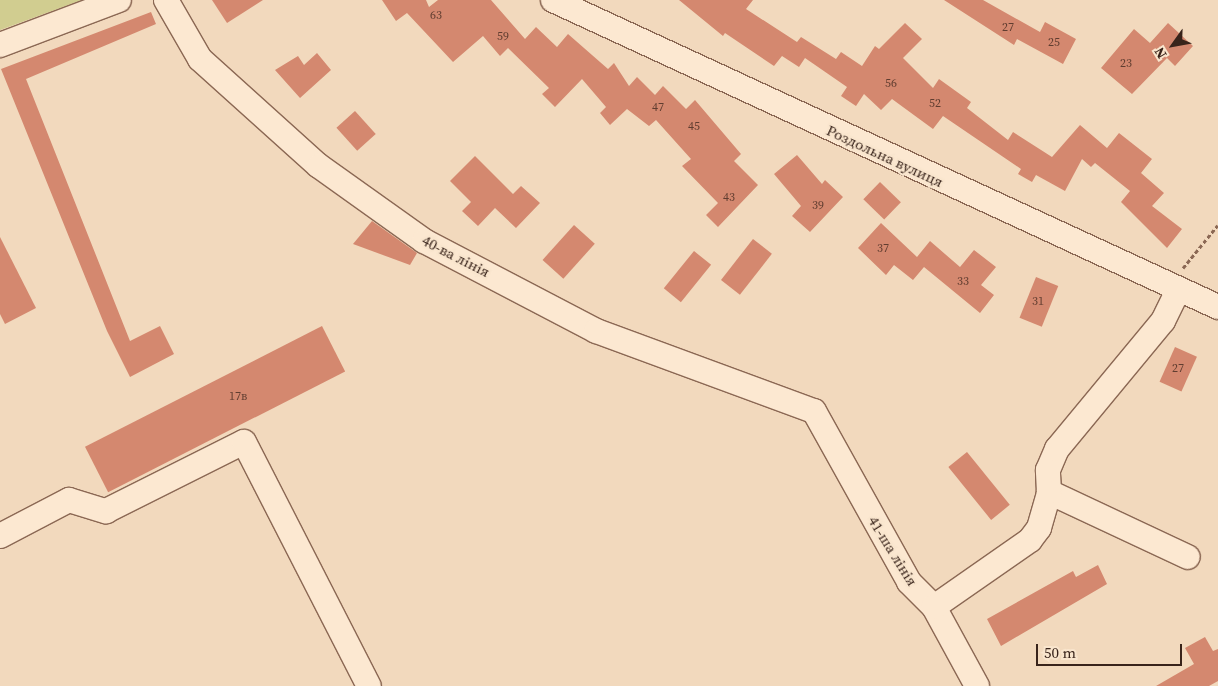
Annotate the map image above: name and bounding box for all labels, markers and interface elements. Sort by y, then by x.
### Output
house number: 63 [430,9,442,23]
north arrow [1148,20,1198,70]
house number: 27 [1002,21,1014,35]
house number: 59 [497,30,509,44]
house number: 25 [1048,36,1060,50]
text: N [1149,43,1171,63]
house number: 23 [1120,57,1132,71]
house number: 56 [885,77,897,91]
house number: 52 [929,97,941,111]
house number: 47 [652,101,664,115]
house number: 45 [688,120,700,134]
street label: Роздольна вулиця [824,121,946,191]
house number: 43 [723,191,735,205]
house number: 39 [812,199,824,213]
street label: 40-ва лінія [419,231,493,281]
house number: 37 [877,242,889,256]
house number: 33 [957,275,969,289]
house number: 31 [1032,295,1044,309]
house number: 27 [1172,362,1184,376]
house number: 17в [229,390,247,404]
street label: 41-ша лінія [865,513,921,589]
scale bar [1038,634,1184,666]
text: 50 m [1044,642,1076,663]

